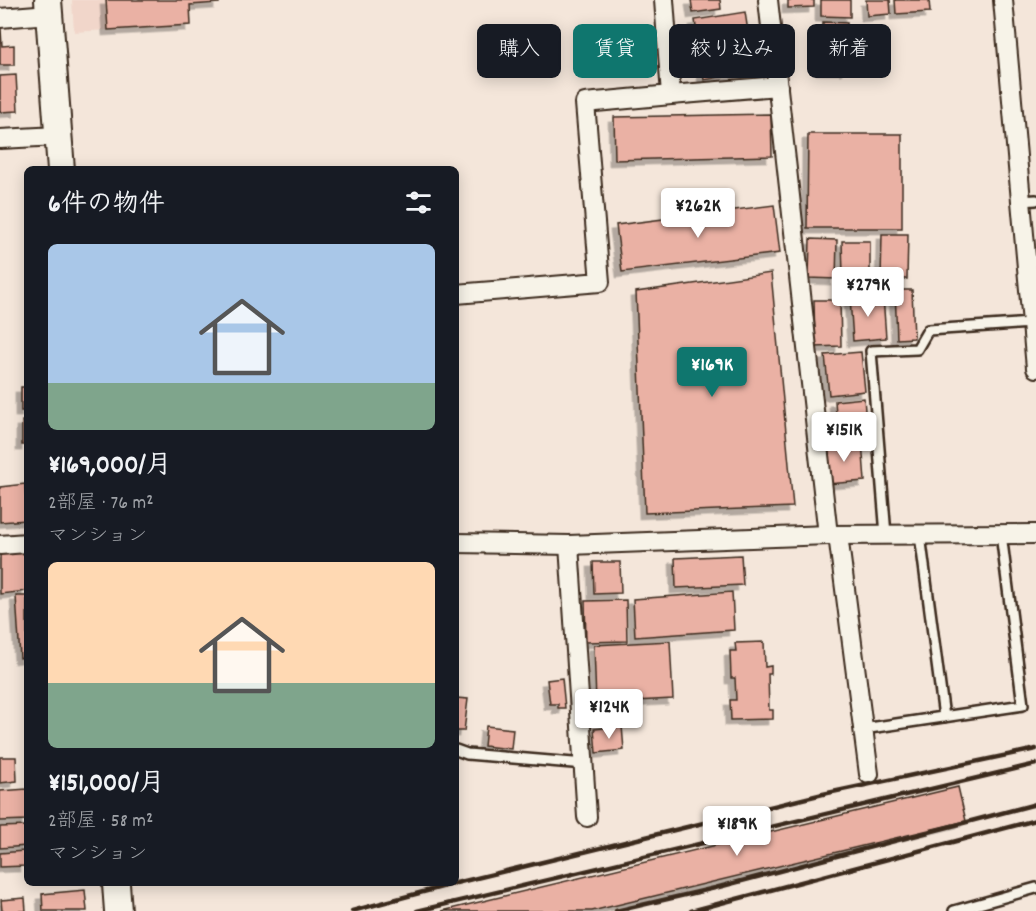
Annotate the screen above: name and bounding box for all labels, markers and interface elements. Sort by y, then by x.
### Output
chip: 購入 [477,24,561,78]
chip: 賃貸 [573,24,657,78]
chip: 絞り込み [669,24,795,78]
chip: 新着 [807,24,891,78]
icon: filters [402,186,435,219]
text: 6件の物件 [48,187,165,224]
pin: ¥262K [656,188,740,239]
text: ¥262K [675,193,721,221]
pin: ¥279K [826,267,910,318]
text: ¥279K [846,272,890,300]
icon: home [188,283,296,391]
pin: ¥169K [670,347,754,398]
text: ¥169K [691,352,733,380]
pin: ¥151K [802,412,886,463]
text: ¥151K [826,417,862,445]
text: ¥169,000/月 [48,448,172,485]
text: 2部屋 · 76 m² [48,490,154,518]
text: マンション [48,523,147,551]
icon: home [188,601,296,709]
pin: ¥124K [567,689,651,740]
text: ¥124K [589,694,629,722]
text: ¥151,000/月 [48,766,165,803]
pin: ¥189K [695,806,779,857]
text: 2部屋 · 58 m² [48,808,153,836]
text: ¥189K [717,811,757,839]
text: マンション [48,841,147,869]

